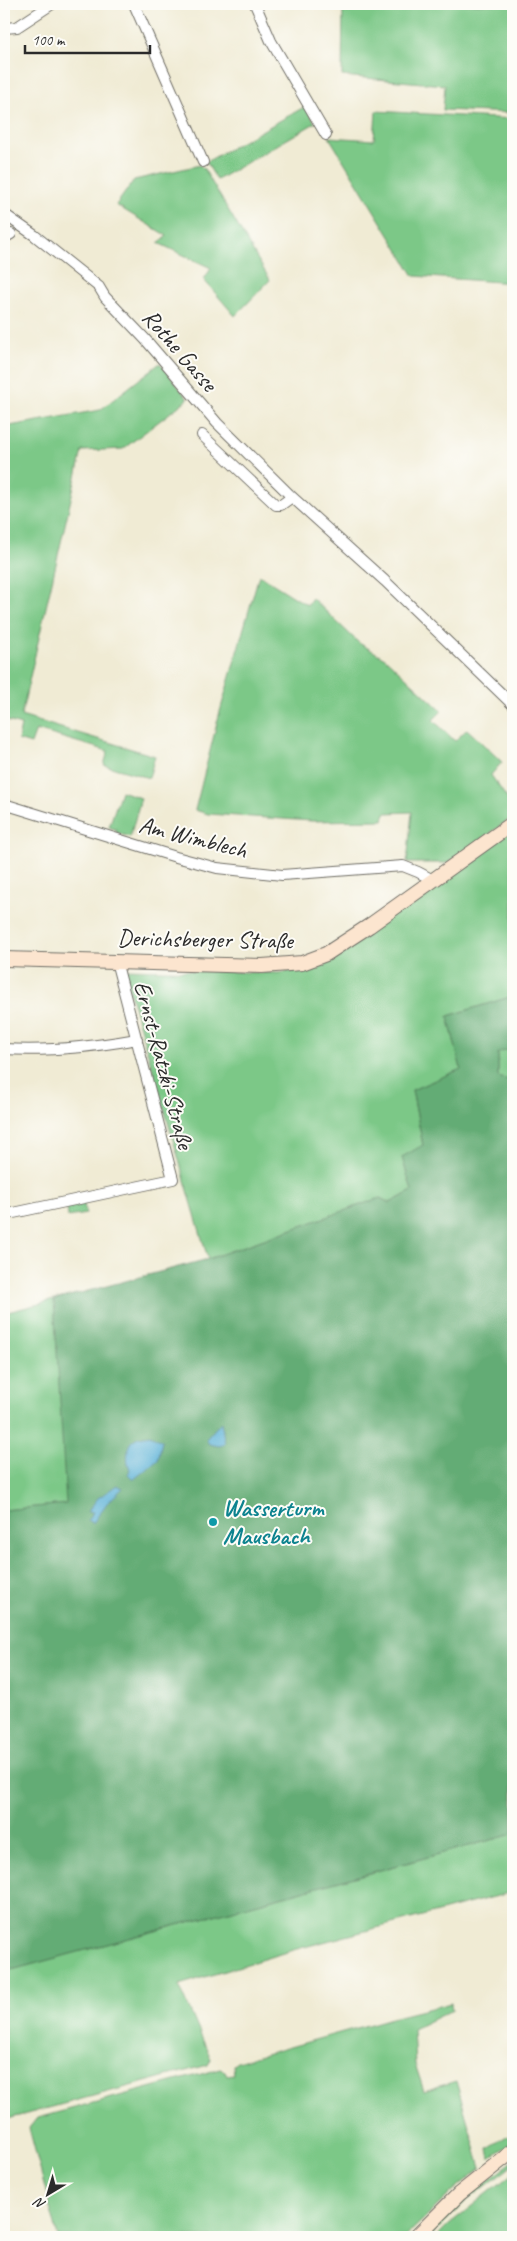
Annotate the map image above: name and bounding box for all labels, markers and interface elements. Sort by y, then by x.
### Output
scale bar [25,22,150,54]
text: 100 m [32,31,66,50]
street label: Rothe Gasse [136,303,225,399]
street label: Am Wimblech [136,809,251,865]
street label: Derichsberger Straße [117,922,295,956]
street label: Ernst-Ratzki-Straße [127,978,201,1154]
place label: Wasserturm Mausbach [223,1493,325,1551]
marker: Wasserturm Mausbach [207,1516,219,1528]
north arrow [22,2168,72,2218]
text: N [30,2193,49,2213]

